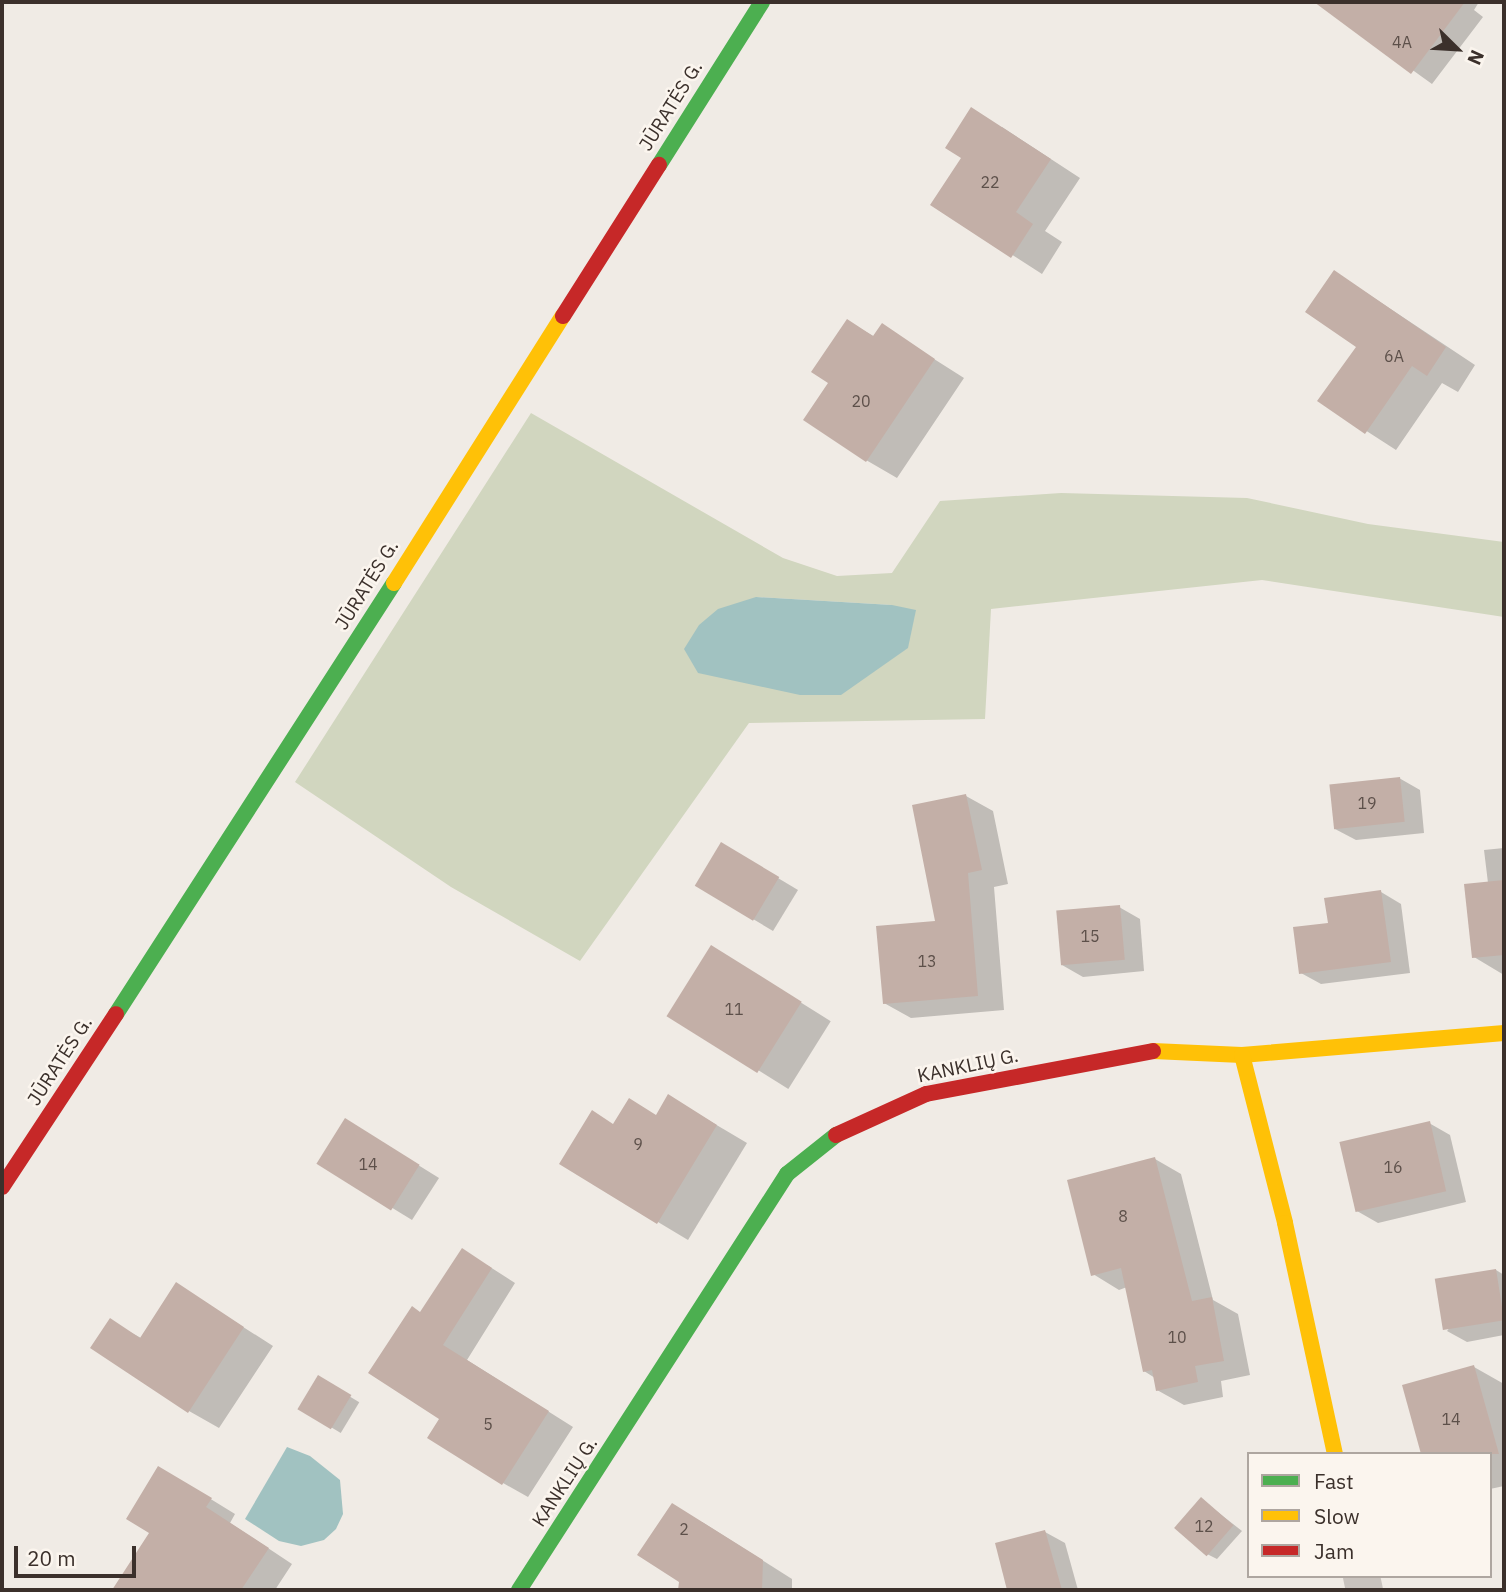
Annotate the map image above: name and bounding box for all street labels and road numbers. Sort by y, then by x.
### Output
street label: JŪRATĖS G. [634,57,708,155]
street label: JŪRATĖS G. [330,536,404,634]
street label: JŪRATĖS G. [23,1012,97,1110]
street label: KANKLIŲ G. [915,1044,1021,1088]
street label: KANKLIŲ G. [528,1433,602,1531]

